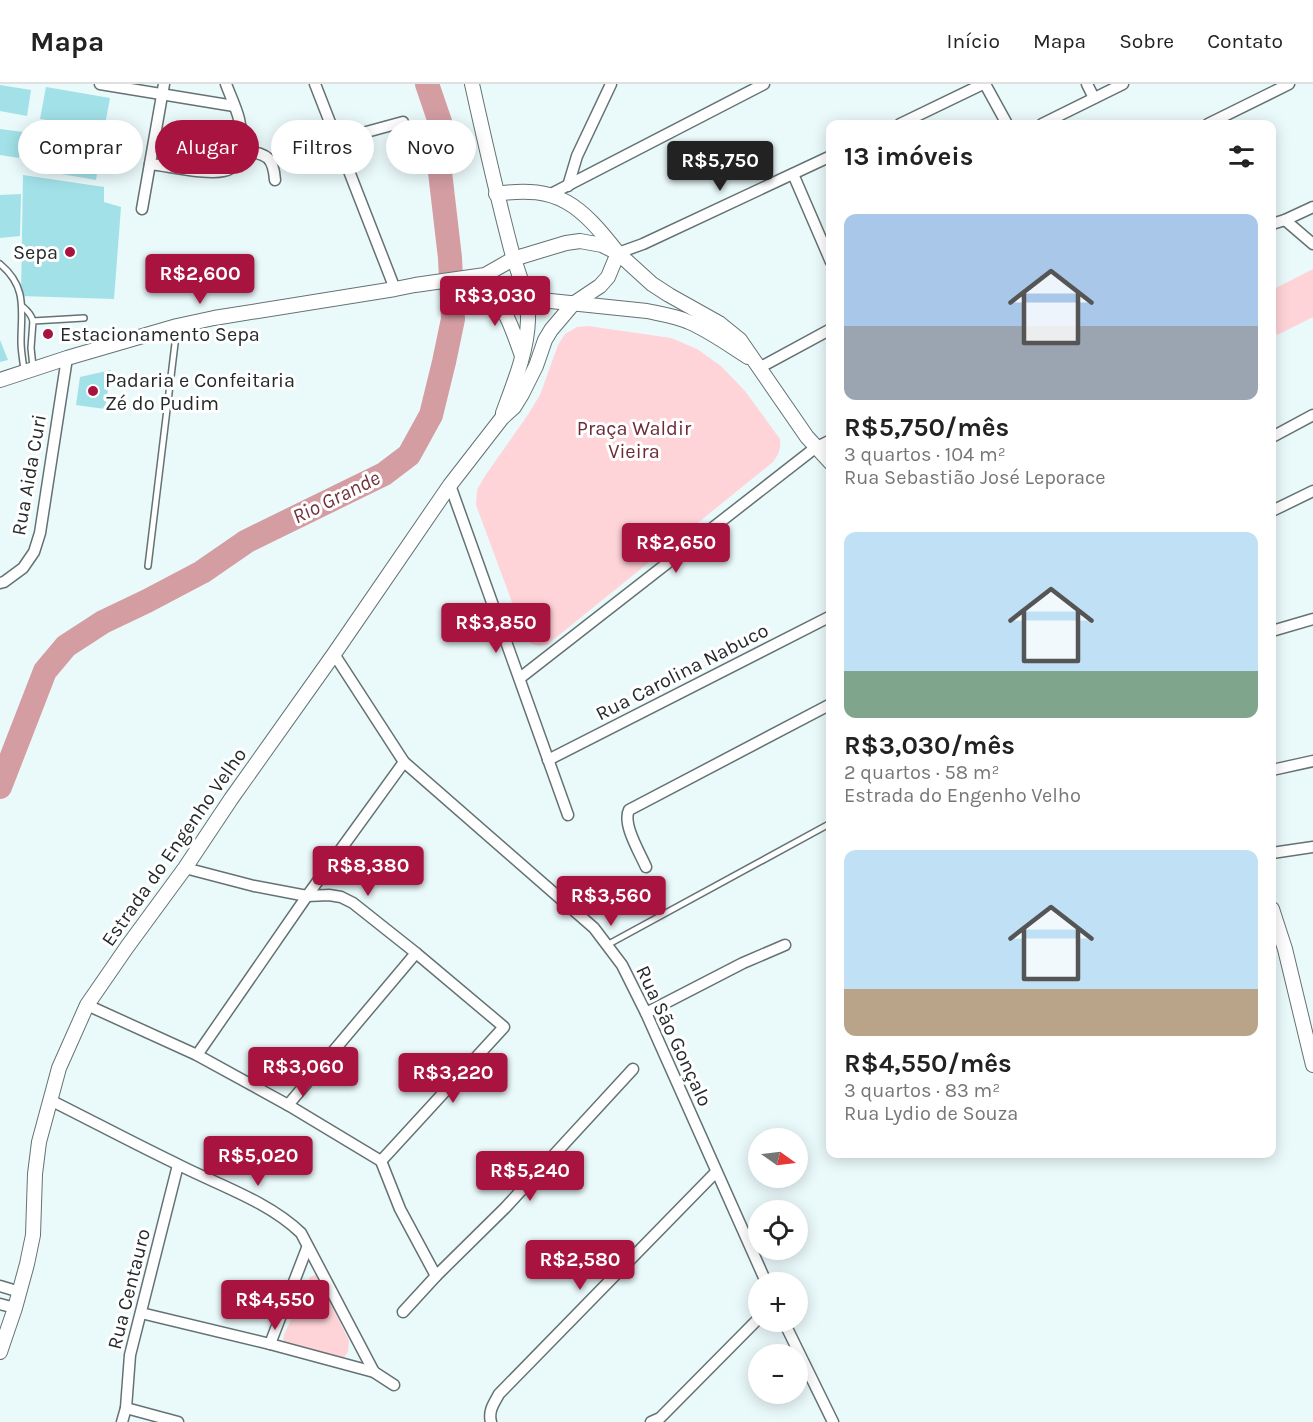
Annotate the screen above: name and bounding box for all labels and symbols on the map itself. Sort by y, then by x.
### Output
pin: R$5,750 [665,141,775,192]
place label: Sepa [13,241,58,264]
marker: Sepa [63,245,77,259]
pin: R$2,600 [145,254,255,305]
pin: R$3,030 [440,276,550,327]
place label: Estacionamento Sepa [60,323,260,346]
marker: Estacionamento Sepa [41,327,55,341]
place label: Padaria e Confeitaria Zé do Pudim [105,369,295,415]
marker: Padaria e Confeitaria Zé do Pudim [86,384,100,398]
street label: Rua Aida Curi [7,413,51,537]
park label: Praça Waldir Vieira [577,417,692,463]
water label: Rio Grande [288,465,384,528]
pin: R$2,650 [621,523,731,574]
pin: R$3,850 [441,603,551,654]
street label: Rua Carolina Nabuco [592,618,772,726]
street label: Estrada do Engenho Velho [97,743,251,951]
pin: R$8,380 [313,846,423,897]
pin: R$3,560 [556,876,666,927]
street label: Rua São Gonçalo [631,962,717,1110]
pin: R$3,060 [248,1047,358,1098]
pin: R$3,220 [398,1053,508,1104]
north arrow [748,1128,808,1188]
pin: R$5,020 [203,1136,313,1187]
pin: R$5,240 [475,1151,585,1202]
street label: Rua Centauro [103,1226,155,1352]
pin: R$2,580 [525,1240,635,1291]
pin: R$4,550 [220,1280,330,1331]

